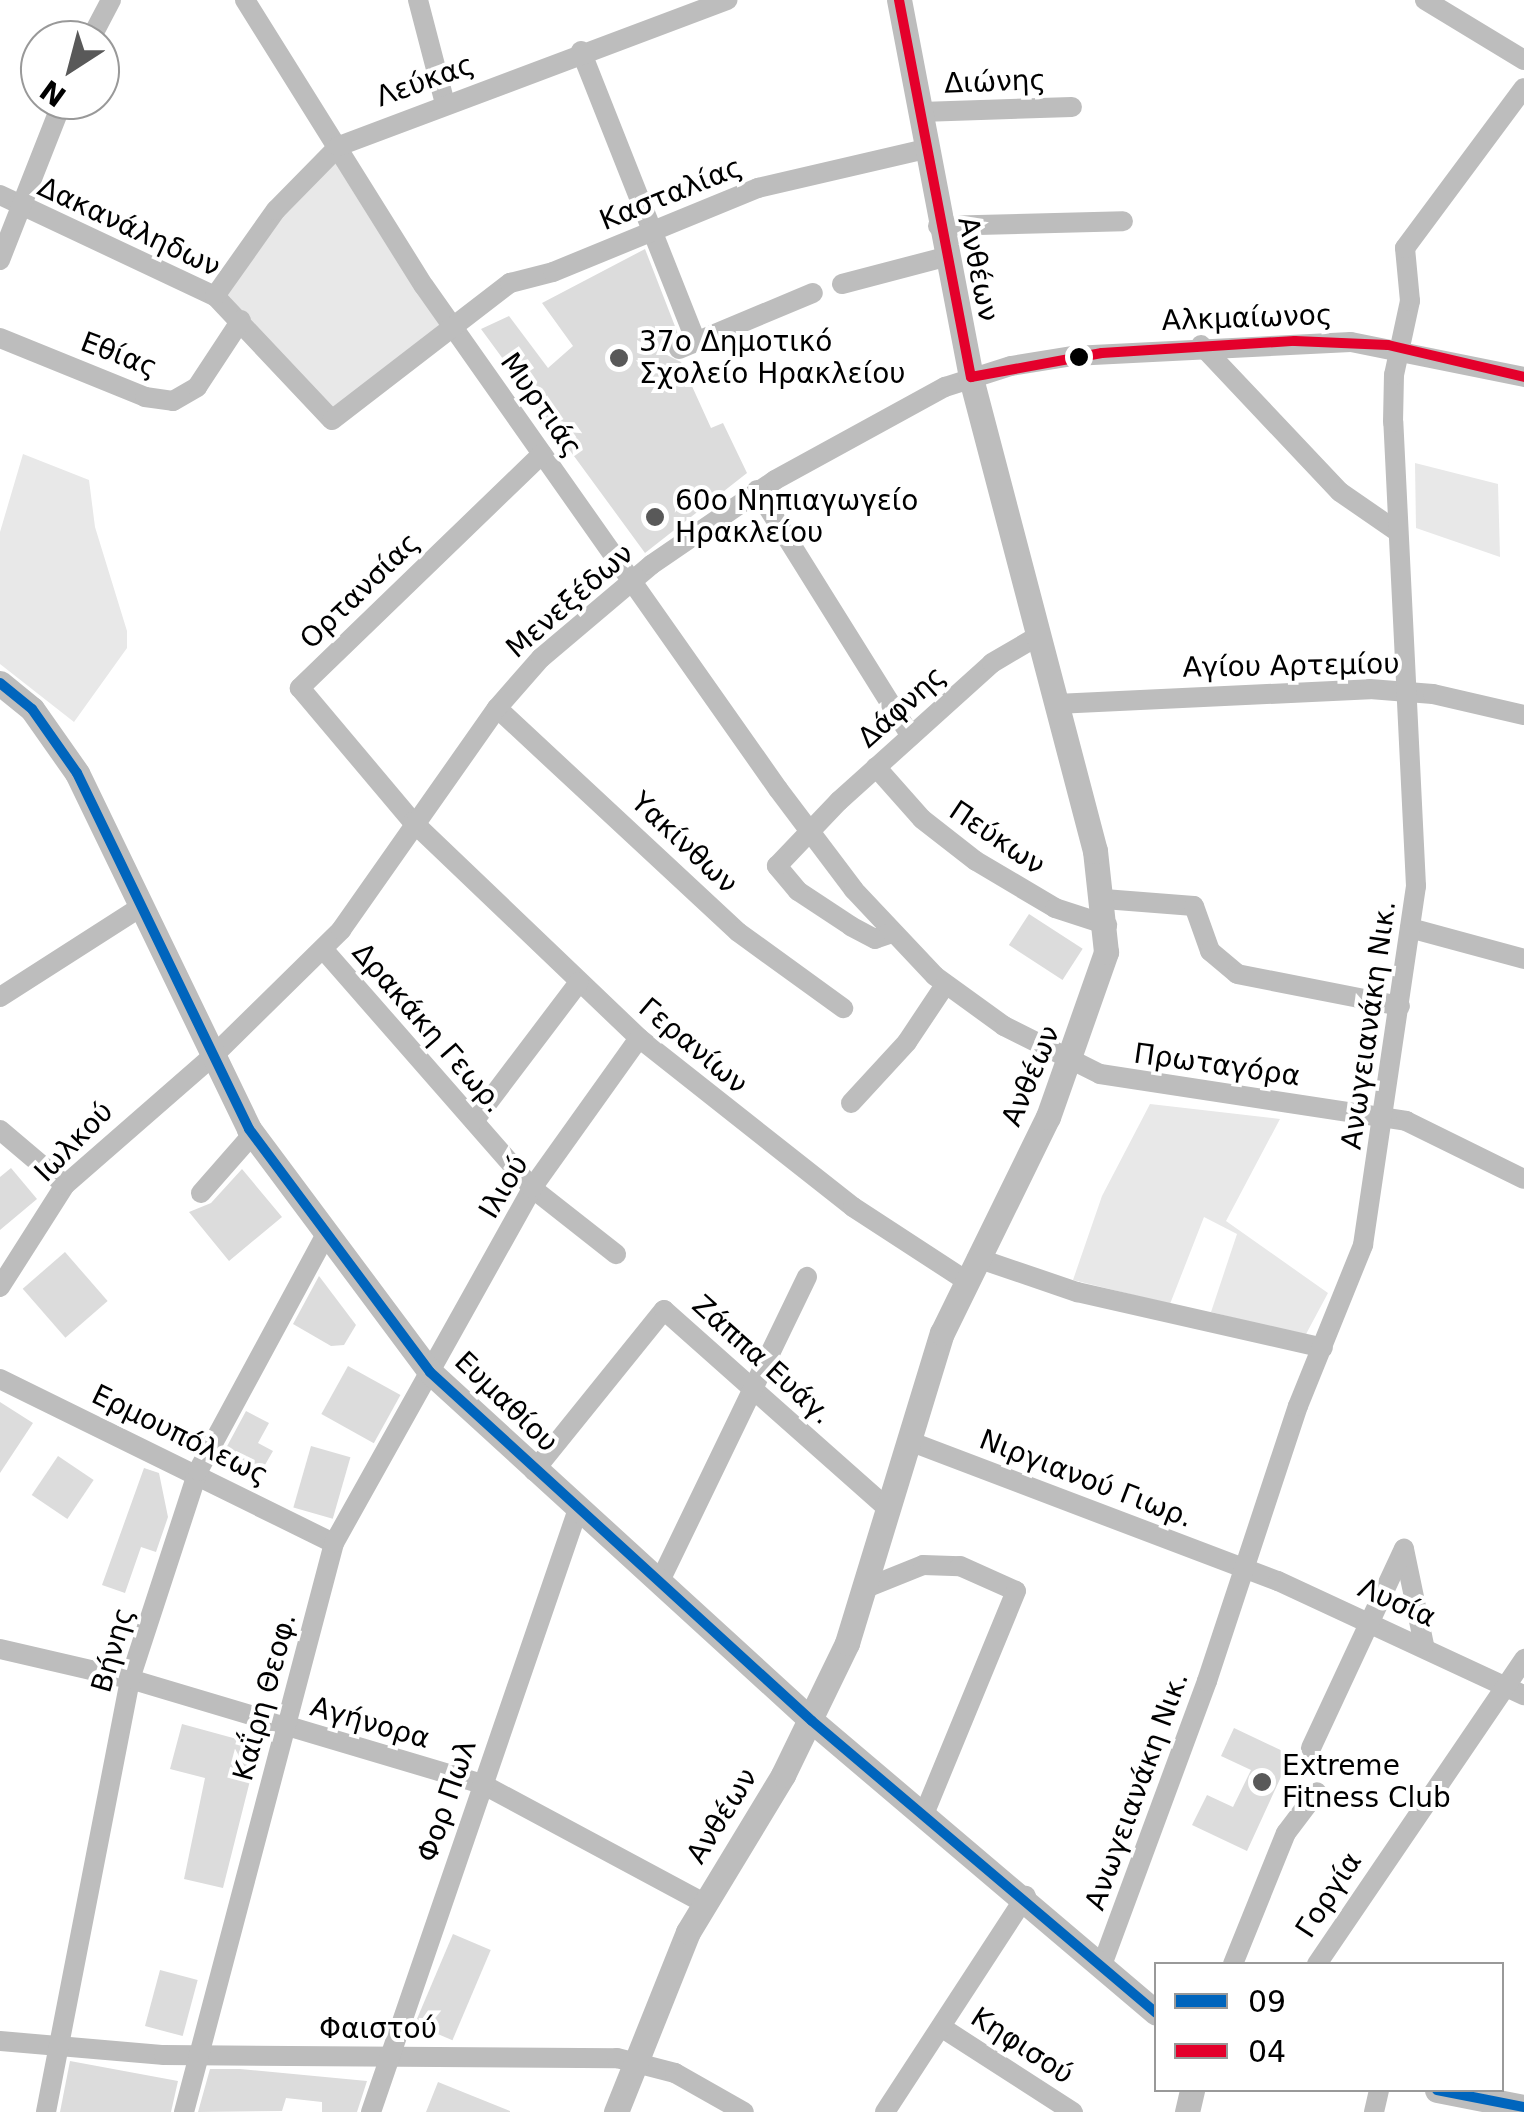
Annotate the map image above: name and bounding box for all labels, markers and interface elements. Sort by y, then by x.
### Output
north arrow [20,20,120,120]
street label: Λεύκας [371,48,479,114]
street label: Διώνης [943,63,1047,101]
text: N [34,73,72,113]
street label: Κασταλίας [595,150,747,238]
street label: Δακανάληδων [33,170,225,284]
street label: Ανθέων [951,214,1005,324]
street label: Αλκμαίωνος [1161,298,1333,338]
street label: Εθίας [76,325,162,385]
place label: 37ο Δημοτικό Σχολείο Ηρακλείου [639,325,906,391]
street label: Μυρτιάς [493,346,589,464]
marker: 37ο Δημοτικό Σχολείο Ηρακλείου [608,347,630,369]
unlabelled marker [1069,347,1089,367]
place label: 60ο Νηπιαγωγείο Ηρακλείου [675,484,918,550]
marker: 60ο Νηπιαγωγείο Ηρακλείου [644,506,666,528]
street label: Ορτανσίας [293,526,427,656]
street label: Μενεξέδων [500,537,640,665]
street label: Αγίου Αρτεμίου [1182,647,1400,685]
street label: Δάφνης [851,659,953,755]
street label: Υακίνθων [624,785,744,901]
street label: Πεύκων [943,794,1051,882]
street label: Ανωγειανάκη Νικ. [1335,898,1403,1152]
street label: Δρακάκη Γεωρ. [345,936,511,1120]
street label: Γερανίων [632,991,754,1101]
street label: Ανθέων [995,1021,1067,1131]
street label: Πρωταγόρα [1132,1037,1302,1093]
street label: Ιωλκού [28,1095,120,1189]
street label: Ιλιού [472,1149,536,1225]
street label: Ζάππα Ευάγ. [685,1288,839,1432]
street label: Ευμαθίου [448,1345,564,1459]
street label: Ερμουπόλεως [86,1378,274,1492]
street label: Νιργιανού Γιωρ. [975,1423,1197,1535]
street label: Λυσία [1353,1571,1441,1635]
street label: Βήνης [85,1604,141,1696]
street label: Καΐρη Θεοφ. [226,1609,304,1785]
street label: Ανωγειανάκη Νικ. [1078,1667,1196,1915]
street label: Αγήνορα [307,1690,433,1756]
street label: Φορ Πωλ [410,1736,484,1866]
place label: Extreme Fitness Club [1282,1749,1451,1815]
street label: Ανθέων [680,1762,764,1870]
marker: Extreme Fitness Club [1251,1771,1273,1793]
street label: Γοργία [1289,1846,1369,1944]
legend [1154,1962,1504,2092]
text: 09 [1248,1984,1286,2019]
street label: Κηφισού [965,2001,1079,2091]
street label: Φαιστού [319,2012,437,2046]
text: 04 [1248,2034,1286,2069]

